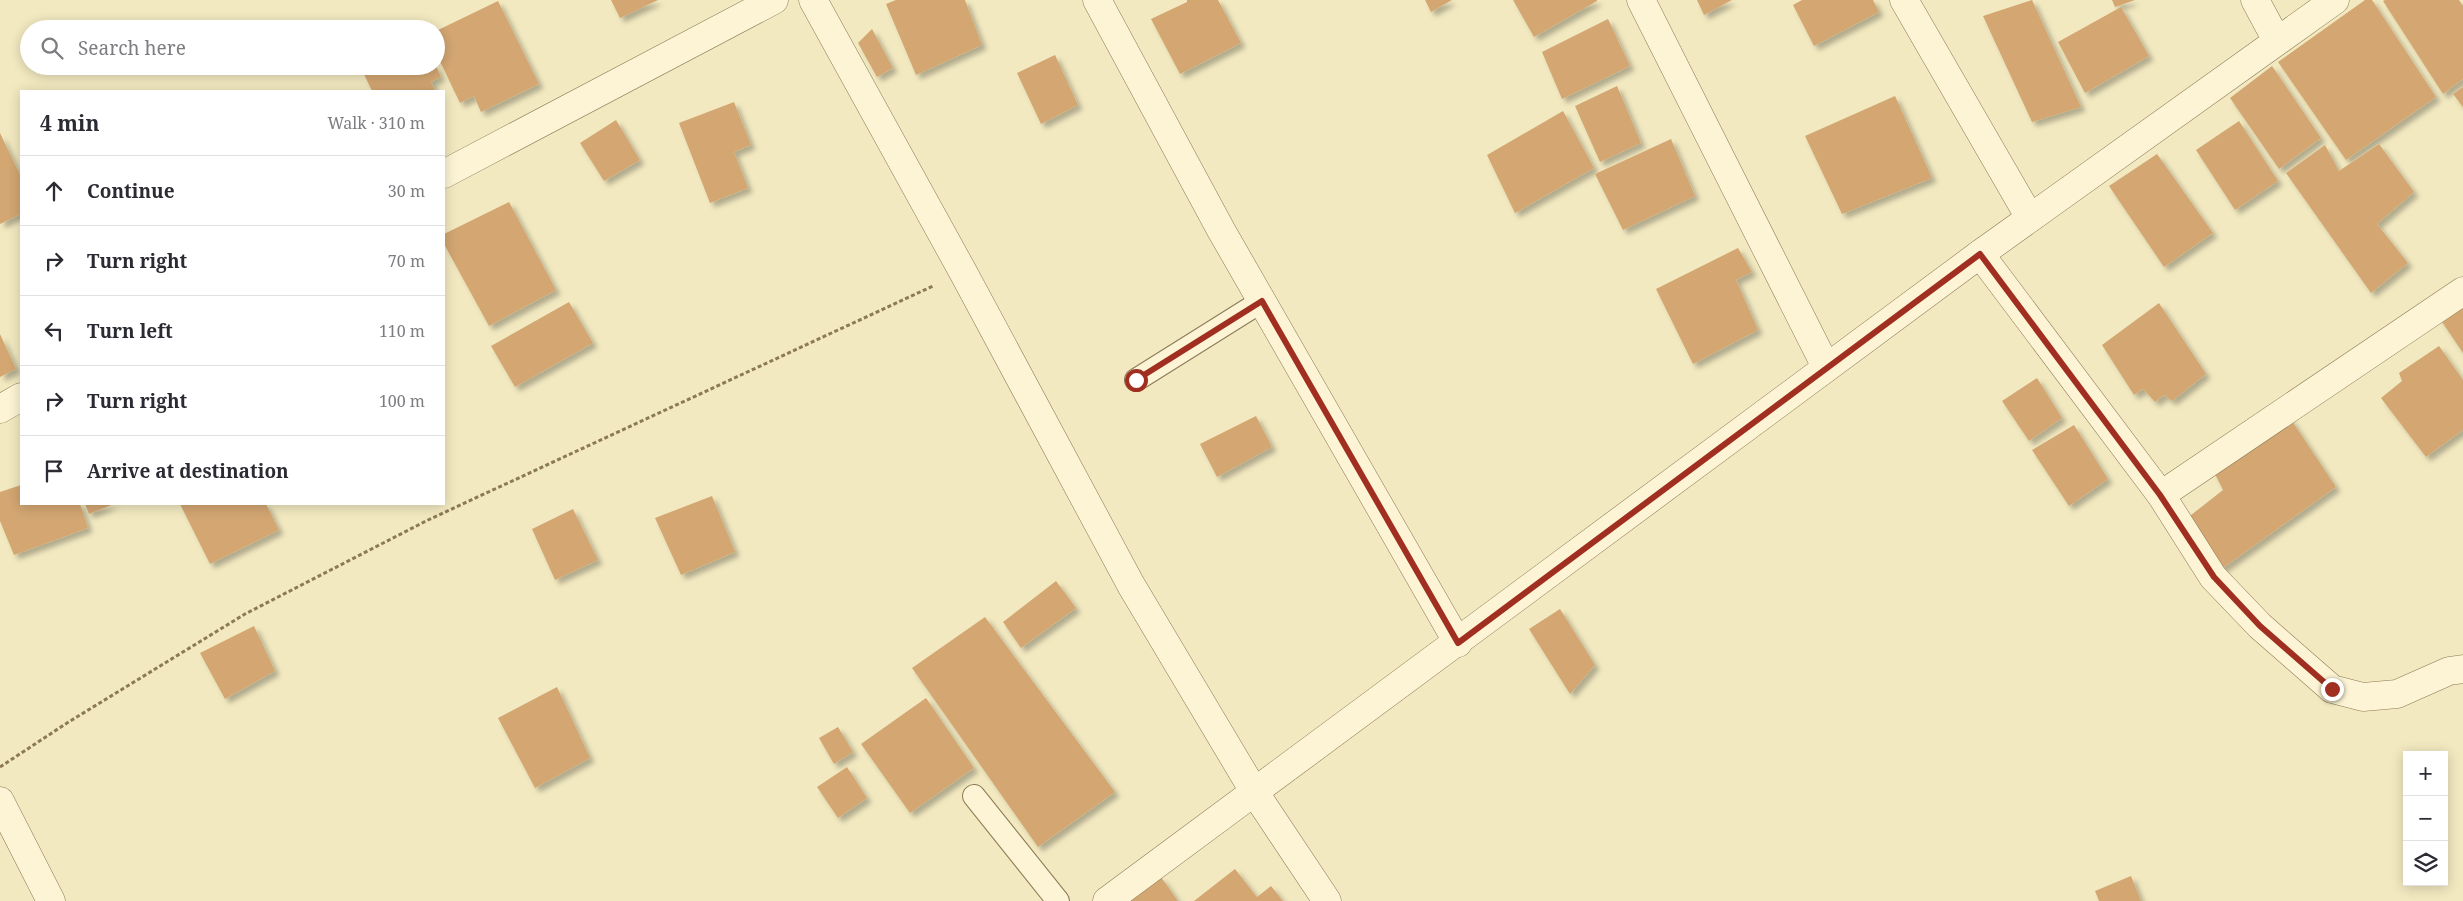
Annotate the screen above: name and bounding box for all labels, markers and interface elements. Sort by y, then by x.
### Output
search box [20,20,445,75]
icon: search [38,34,66,62]
text: Search here [78,35,186,61]
text: 4 min [40,109,99,137]
text: Walk · 310 m [328,112,425,134]
icon: ahead [40,177,68,205]
text: Continue [87,178,175,204]
text: 30 m [388,180,425,202]
icon: right [40,247,68,275]
text: Turn right [87,248,187,274]
text: 70 m [388,250,425,272]
icon: left [40,317,68,345]
text: Turn left [87,318,173,344]
text: 110 m [379,320,425,342]
route start [1125,369,1148,392]
icon: right [40,387,68,415]
text: Turn right [87,388,187,414]
text: 100 m [379,390,425,412]
icon: arrive [40,457,68,485]
text: Arrive at destination [87,458,289,484]
route end [2321,678,2344,701]
map controls [2403,751,2448,886]
button: + [2403,751,2448,796]
button: − [2403,796,2448,841]
button: layers [2403,841,2448,886]

